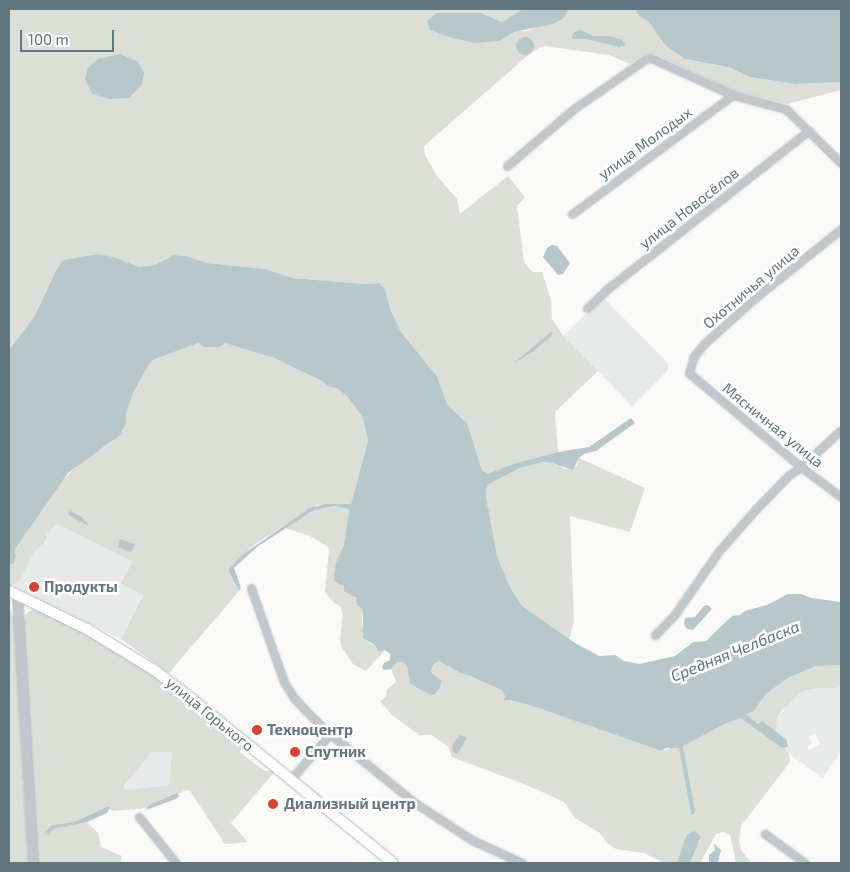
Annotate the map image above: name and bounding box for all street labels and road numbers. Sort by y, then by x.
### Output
street label: улица Молодых [595,103,695,183]
street label: улица Новосёлов [636,164,742,252]
street label: Охотничья улица [699,241,803,333]
street label: Мясничная улица [719,379,827,471]
street label: улица Горького [163,673,257,755]

